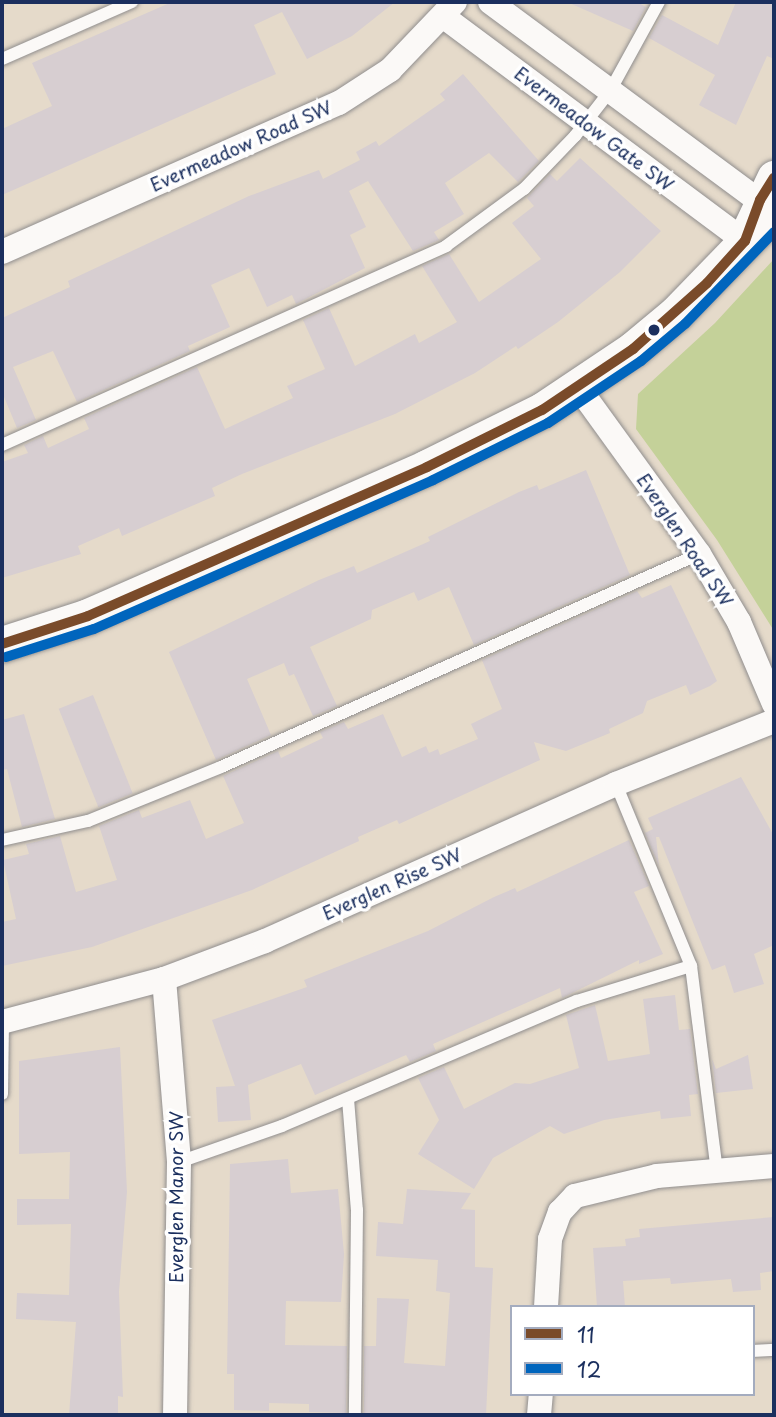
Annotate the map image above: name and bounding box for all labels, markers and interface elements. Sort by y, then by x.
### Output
street label: Evermeadow Gate SW [511,62,677,196]
street label: Evermeadow Road SW [148,97,334,195]
unlabelled marker [647,323,661,337]
street label: Everglen Road SW [632,468,738,612]
street label: Everglen Rise SW [319,844,465,924]
street label: Everglen Manor SW [165,1111,187,1283]
legend [510,1305,755,1396]
text: 11 [577,1318,595,1350]
text: 12 [577,1353,601,1385]

